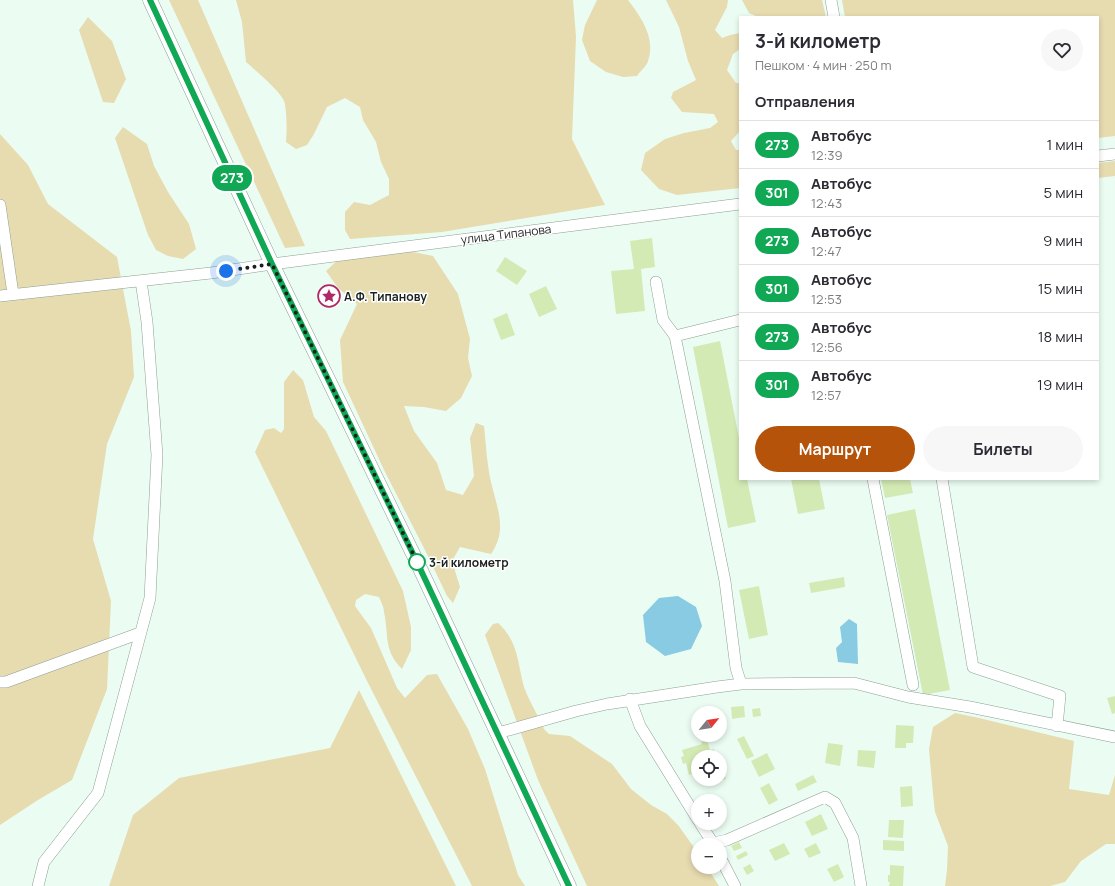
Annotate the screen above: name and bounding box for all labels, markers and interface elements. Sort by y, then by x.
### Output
text: 3-й километр [755,28,881,54]
button: heart [1041,29,1083,71]
text: Пешком · 4 мин · 250 m [755,56,892,74]
text: Отправления [755,91,855,112]
text: Автобус [811,125,872,146]
text: 1 мин [1046,134,1083,155]
text: 273 [765,135,789,154]
text: 12:39 [811,146,843,164]
line badge: 273 [209,165,255,191]
text: 273 [220,168,244,187]
text: Автобус [811,173,872,194]
text: 5 мин [1044,182,1083,203]
text: 301 [765,183,789,202]
text: 12:43 [811,194,842,212]
street label: улица Типанова [460,220,552,248]
text: Автобус [811,221,872,242]
text: 9 мин [1043,230,1083,251]
text: 273 [765,231,789,250]
text: 12:47 [811,242,842,260]
your location [216,261,236,281]
text: Автобус [811,269,872,290]
text: 15 мин [1038,278,1083,299]
text: 301 [765,279,789,298]
place icon: А.Ф. Типанову [316,283,342,309]
place label: А.Ф. Типанову [344,288,427,305]
text: 12:53 [811,290,842,308]
text: Автобус [811,317,872,338]
text: 18 мин [1038,326,1083,347]
text: 273 [765,327,789,346]
text: 12:56 [811,338,843,356]
text: Автобус [811,365,872,386]
text: 19 мин [1037,374,1083,395]
text: 301 [765,375,789,394]
text: 12:57 [811,386,841,404]
button: Маршрут [755,426,915,472]
button: Билеты [923,426,1083,472]
marker: 3-й километр [408,553,426,571]
place label: 3-й километр [429,554,509,571]
north arrow [691,706,727,742]
map controls [691,706,727,874]
button: locate [691,750,727,786]
button: + [691,794,727,830]
button: − [691,838,727,874]

